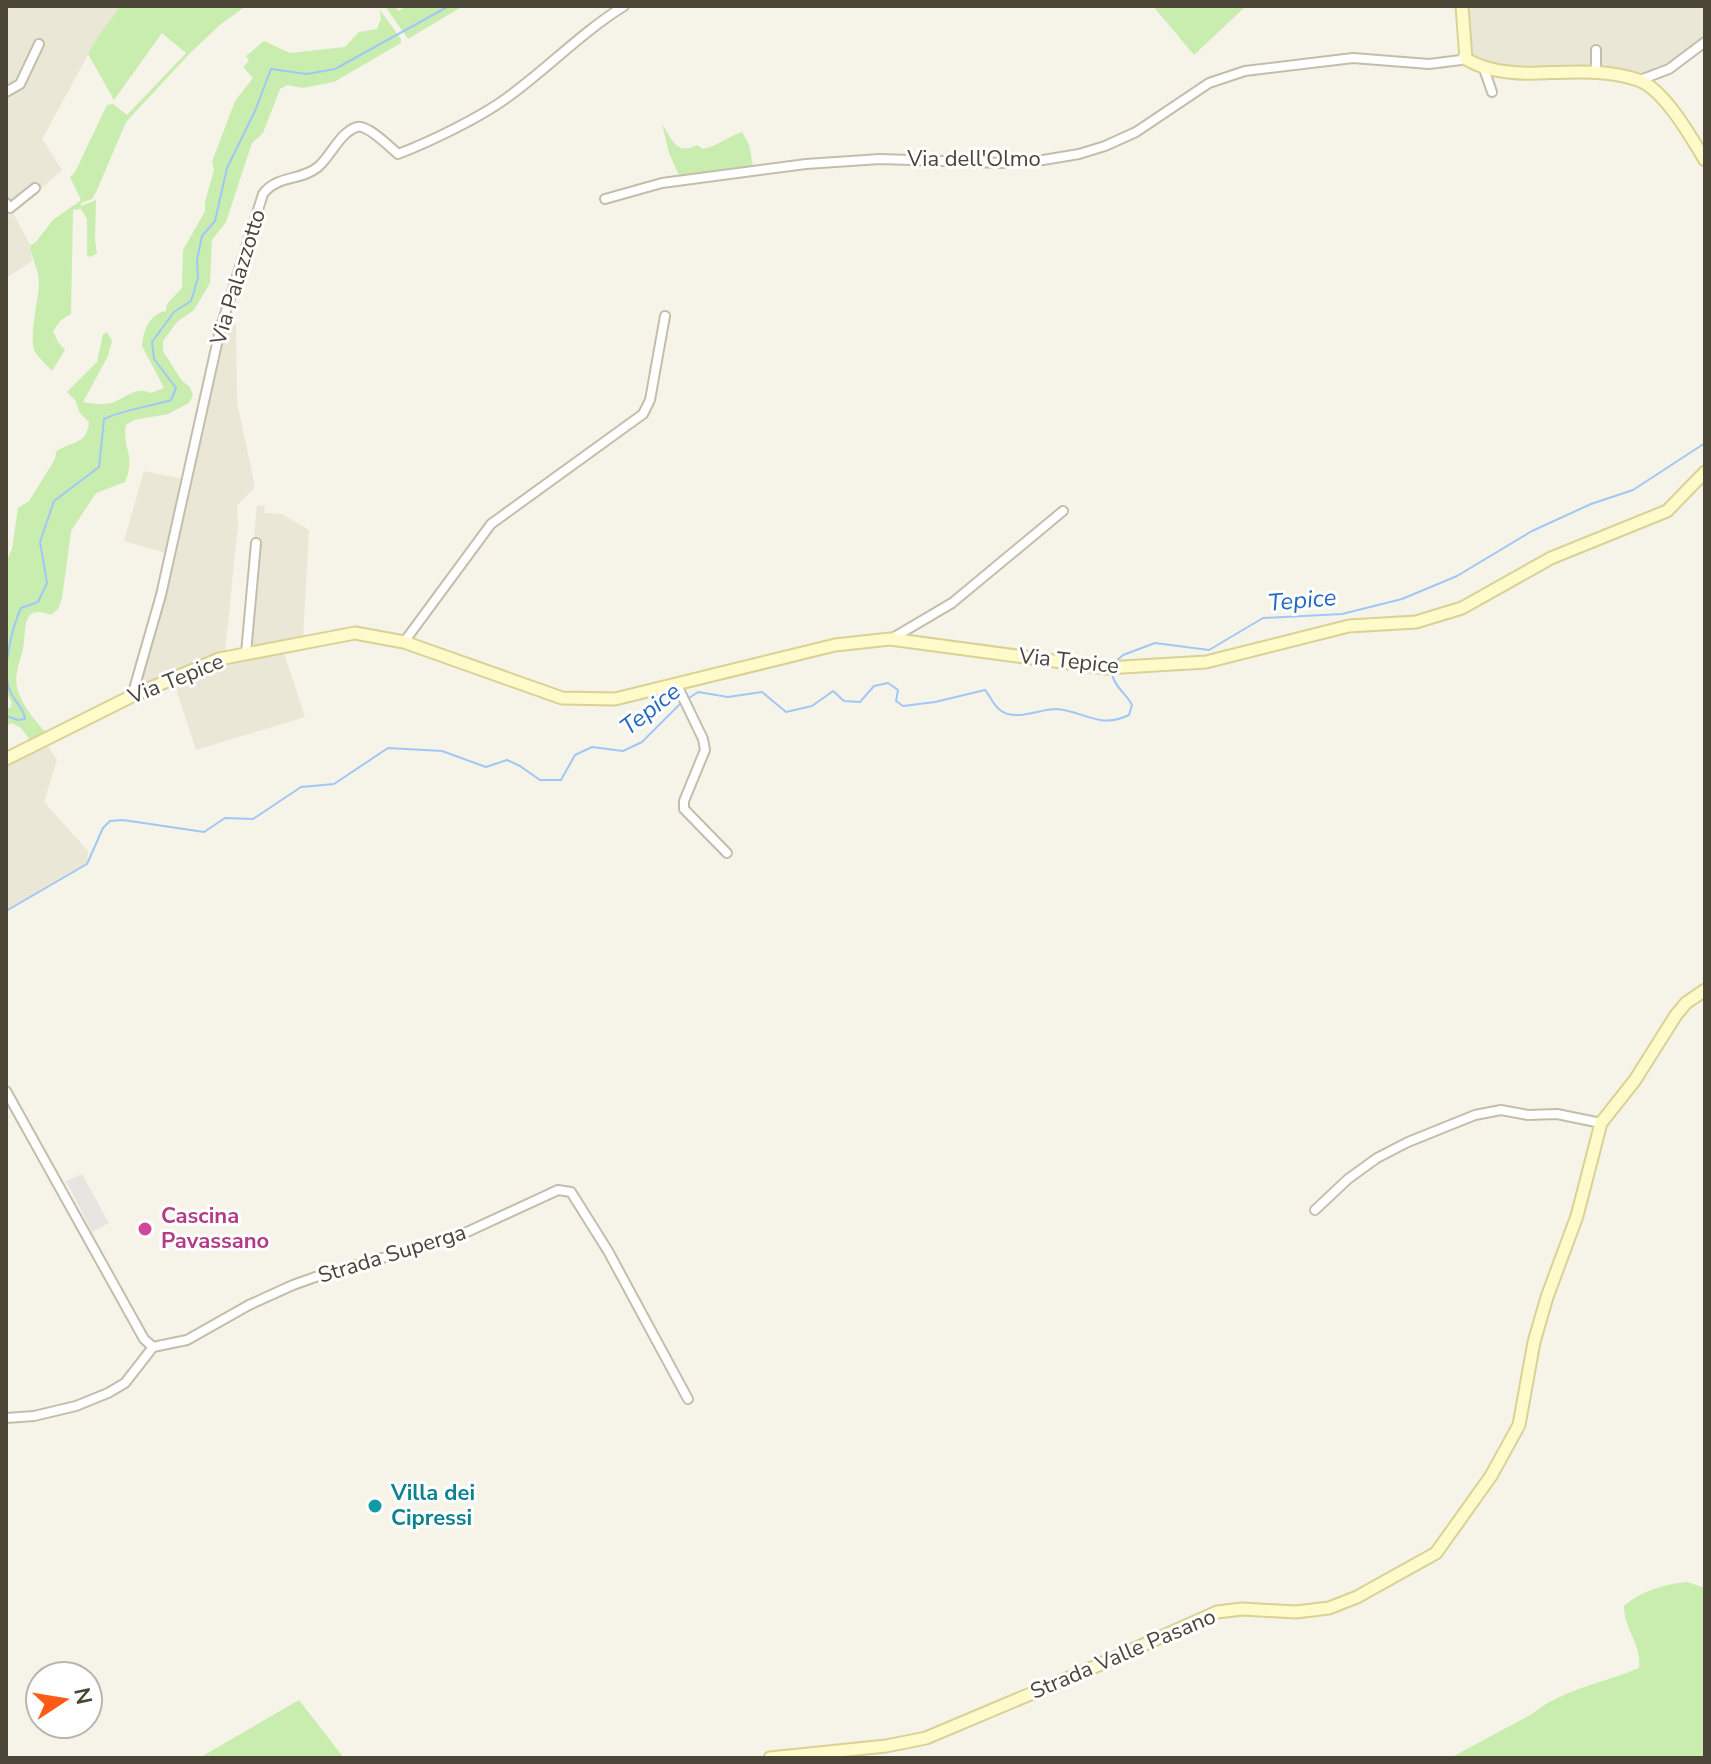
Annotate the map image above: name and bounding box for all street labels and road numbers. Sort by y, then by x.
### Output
street label: Via dell'Olmo [906,144,1041,174]
street label: Via Palazzotto [203,206,273,349]
street label: Via Tepice [1016,641,1121,681]
street label: Via Tepice [123,646,228,712]
street label: Strada Superga [314,1217,470,1291]
street label: Strada Valle Pasano [1026,1601,1220,1707]

